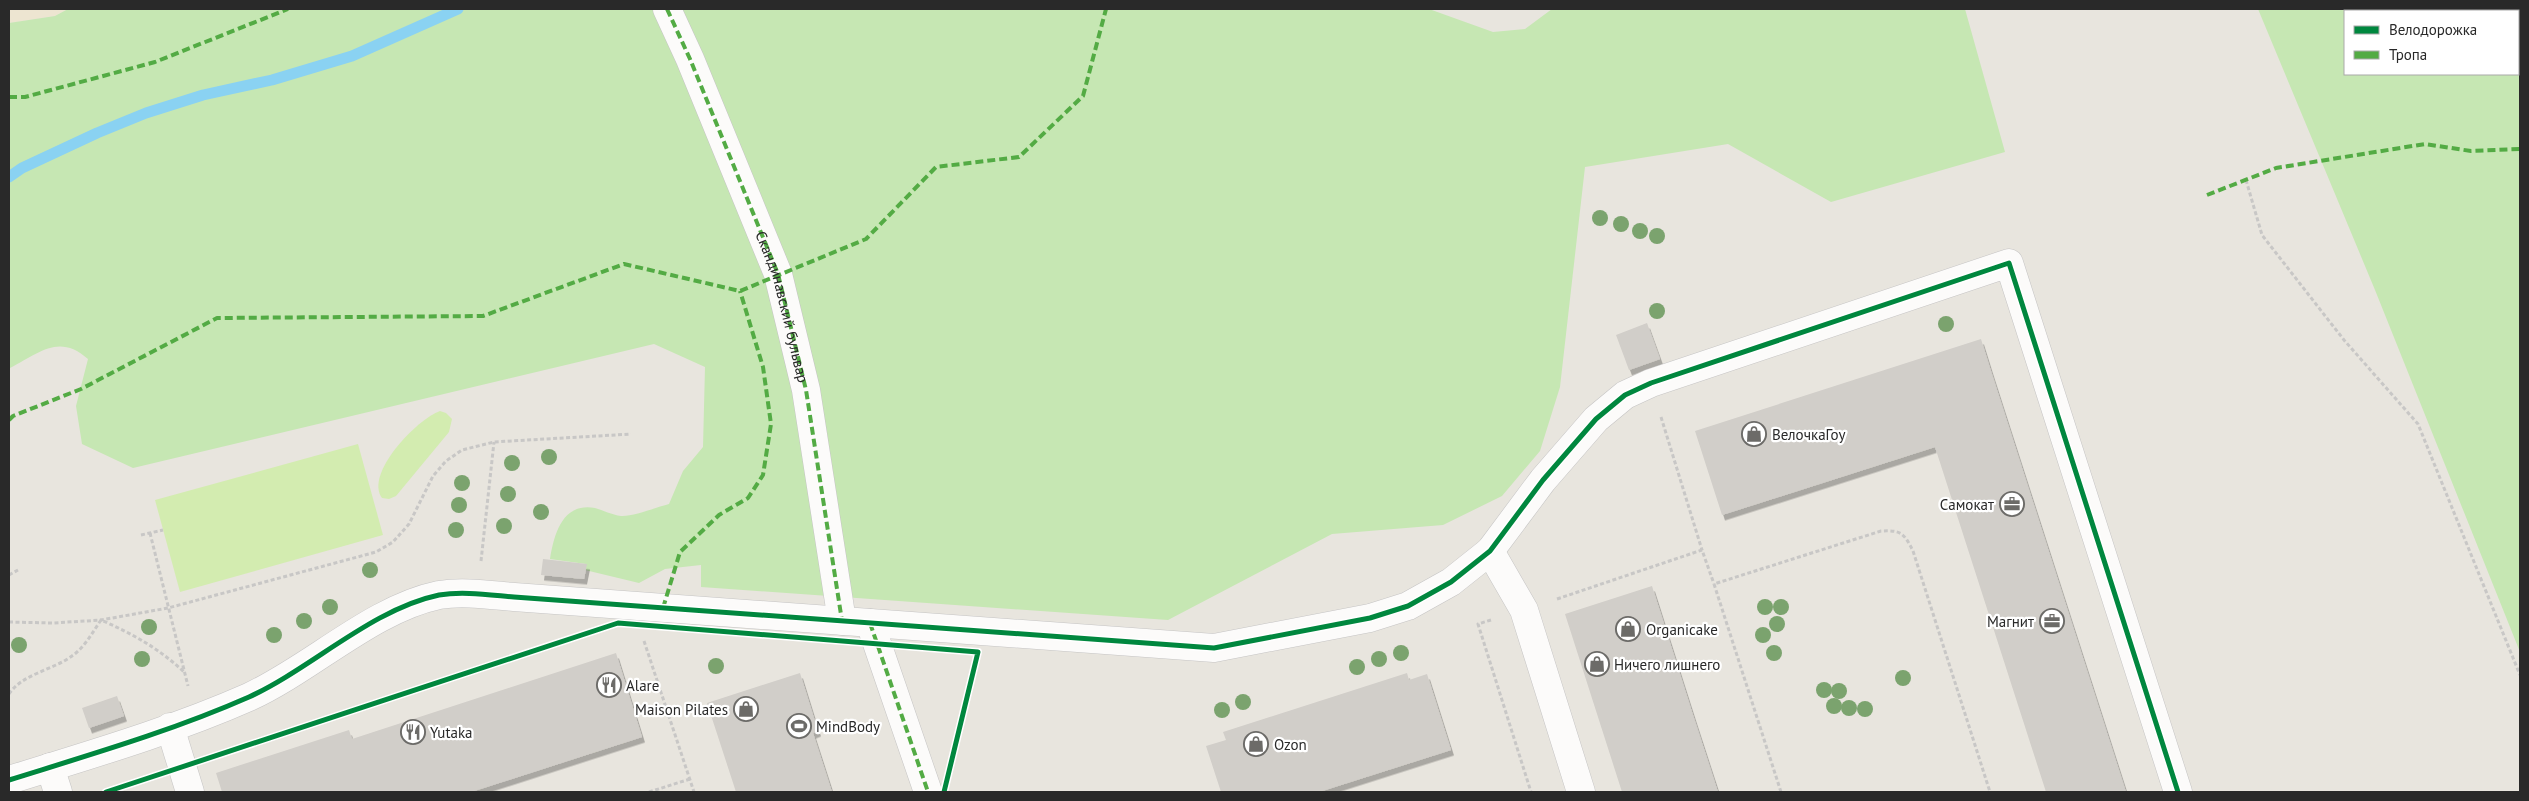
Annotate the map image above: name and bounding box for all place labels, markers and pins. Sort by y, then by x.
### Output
shop icon: ВелочкаГоу [1741,421,1767,447]
place label: ВелочкаГоу [1772,425,1845,444]
office icon: Самокат [1999,491,2025,517]
place label: Самокат [1940,495,1994,514]
office icon: Магнит [2039,608,2065,634]
place label: Магнит [1987,612,2034,631]
shop icon: Organicake [1615,616,1641,642]
place label: Organicake [1646,620,1718,639]
shop icon: Ничего лишнего [1584,651,1610,677]
place label: Ничего лишнего [1614,655,1720,674]
restaurant icon: Alare [596,672,622,698]
place label: Alare [626,676,659,695]
shop icon: Maison Pilates [733,696,759,722]
place label: Maison Pilates [635,700,728,719]
sports icon: MindBody [786,713,812,739]
place label: MindBody [816,717,880,736]
restaurant icon: Yutaka [400,719,426,745]
place label: Yutaka [430,723,473,742]
shop icon: Ozon [1243,731,1269,757]
place label: Ozon [1274,735,1307,754]

